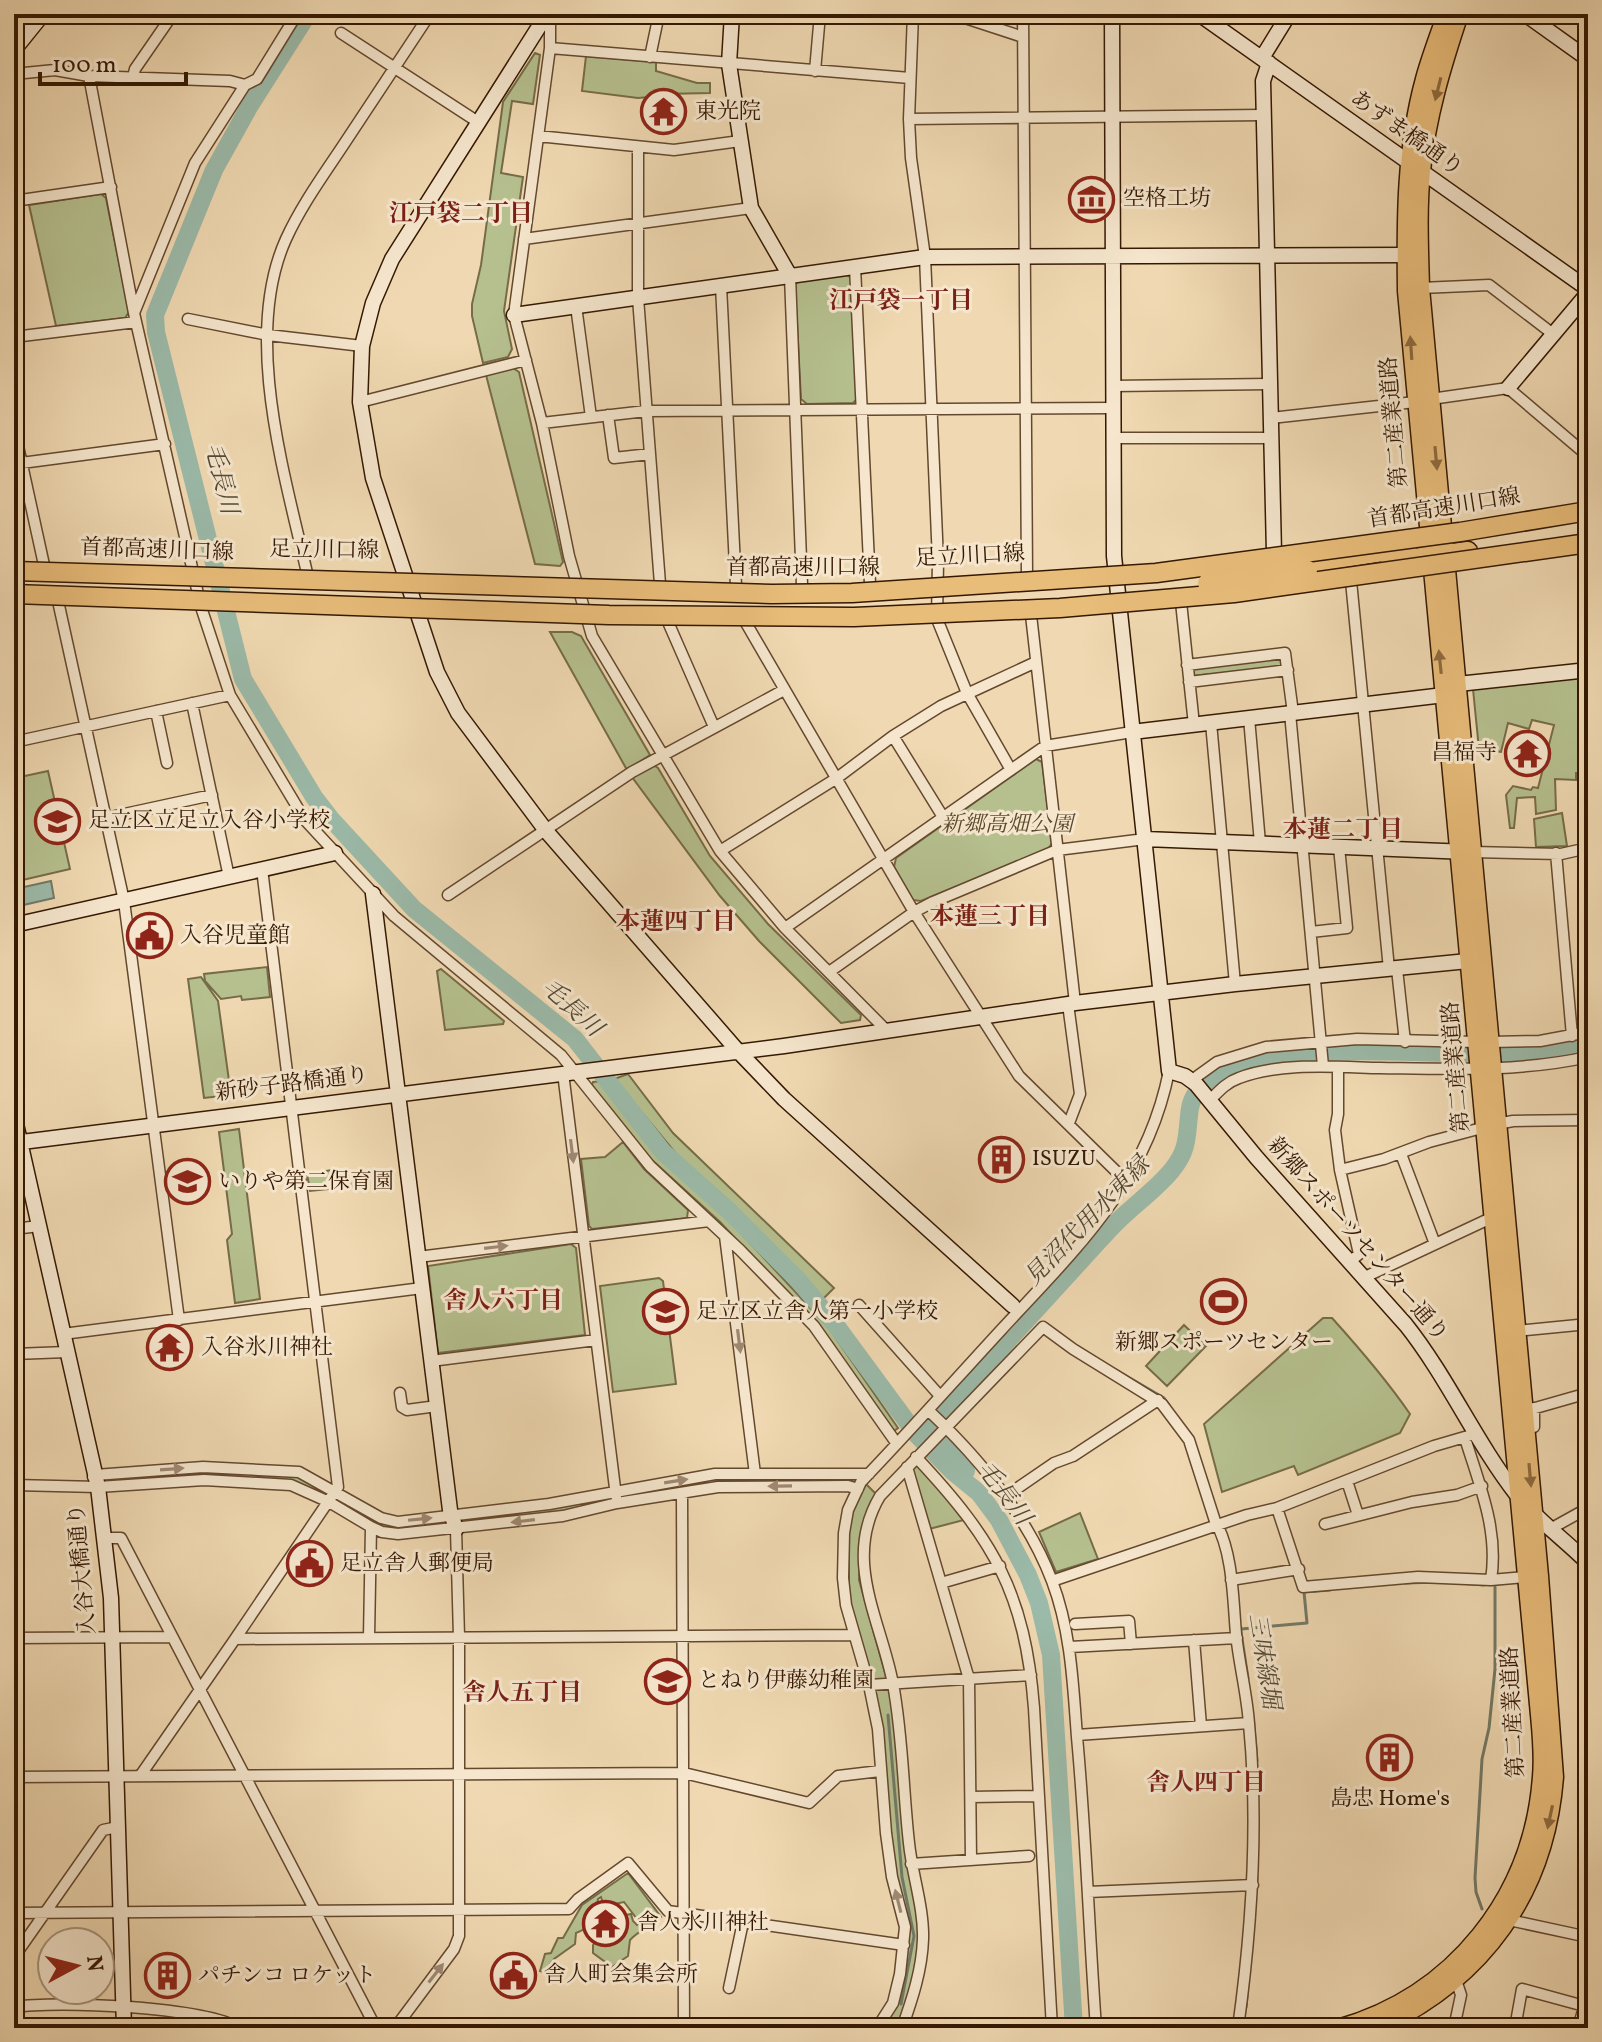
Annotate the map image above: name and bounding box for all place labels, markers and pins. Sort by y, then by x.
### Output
temple icon: 東光院 [640,88,688,136]
place label: 東光院 [695,97,761,128]
museum icon: 空格工坊 [1068,175,1116,223]
place label: 空格工坊 [1123,184,1211,215]
temple icon: 昌福寺 [1504,729,1552,777]
place label: 昌福寺 [1431,738,1497,769]
school or university icon: 足立区立足立入谷小学校 [33,797,81,845]
place label: 足立区立足立入谷小学校 [88,806,330,837]
public building icon: 入谷児童館 [125,912,173,960]
place label: 入谷児童館 [180,921,290,952]
building icon: ISUZU [977,1135,1025,1183]
place label: ISUZU [1032,1144,1096,1175]
school or university icon: いりや第二保育園 [163,1158,211,1206]
place label: いりや第二保育園 [218,1167,394,1198]
sports icon: 新郷スポーツセンター [1200,1278,1248,1326]
school or university icon: 足立区立舎人第一小学校 [641,1288,689,1336]
place label: 足立区立舎人第一小学校 [696,1297,938,1328]
temple icon: 入谷氷川神社 [146,1324,194,1372]
place label: 新郷スポーツセンター [1115,1328,1333,1359]
place label: 入谷氷川神社 [201,1333,333,1364]
public building icon: 足立舎人郵便局 [285,1540,333,1588]
place label: 足立舎人郵便局 [340,1549,494,1580]
school or university icon: とねり伊藤幼稚園 [643,1657,691,1705]
place label: とねり伊藤幼稚園 [698,1666,874,1697]
building icon: 島忠 Home's [1366,1734,1414,1782]
place label: 島忠 Home's [1330,1784,1450,1815]
temple icon: 舎人氷川神社 [582,1899,630,1947]
place label: 舎人氷川神社 [637,1908,769,1939]
public building icon: 舎人町会集会所 [489,1951,537,1999]
building icon: パチンコ ロケット [143,1952,191,2000]
place label: 舎人町会集会所 [544,1960,698,1991]
place label: パチンコ ロケット [198,1961,376,1992]

